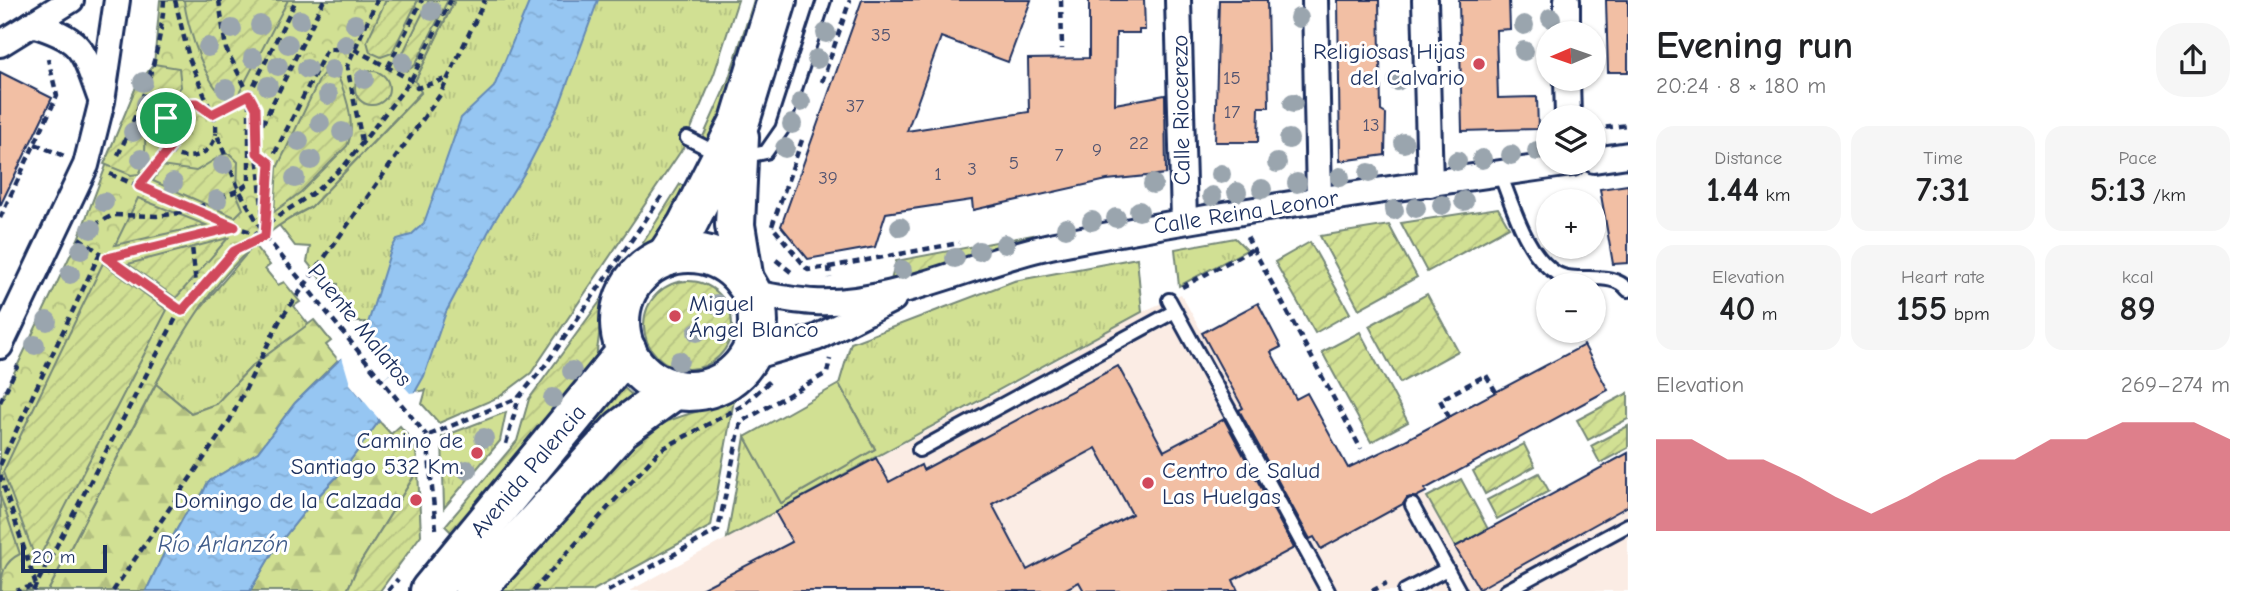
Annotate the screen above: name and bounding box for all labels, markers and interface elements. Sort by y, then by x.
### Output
north arrow [1536,21,1606,91]
map controls [1536,21,1606,343]
button: share [2156,23,2230,97]
house number: 35 [871,24,891,46]
text: Evening run [1656,24,1853,68]
street label: Calle Riocerezo [1166,34,1196,186]
place label: Religiosas Hijas del Calvario [1313,38,1465,91]
marker: Religiosas Hijas del Calvario [1471,56,1487,72]
house number: 15 [1223,67,1241,89]
text: 20:24 · 8 × 180 m [1656,72,1826,99]
pin [136,88,196,148]
house number: 37 [846,95,864,117]
icon: arrive [147,99,185,137]
house number: 17 [1224,101,1240,123]
button: layers [1536,105,1606,175]
house number: 13 [1362,114,1380,136]
house number: 22 [1129,132,1149,154]
house number: 9 [1092,139,1102,161]
house number: 7 [1055,144,1064,166]
text: Distance [1714,147,1782,169]
text: Time [1923,147,1963,169]
text: Pace [2119,147,2157,169]
house number: 5 [1009,152,1019,174]
house number: 3 [967,158,977,180]
house number: 1 [934,163,942,185]
house number: 39 [818,167,838,189]
text: 1.44 [1706,169,1759,210]
text: 7:31 [1916,169,1970,210]
text: 5:13 [2089,169,2146,210]
street label: Calle Reina Leonor [1152,184,1341,240]
text: km [1759,184,1790,206]
text: /km [2146,184,2186,206]
button: + [1536,189,1606,259]
street label: Puente Malatos [302,258,418,392]
text: Elevation [1712,266,1785,288]
text: Heart rate [1901,266,1985,288]
text: kcal [2122,266,2154,288]
button: − [1536,273,1606,343]
text: 40 [1719,288,1756,329]
text: 155 [1896,288,1947,329]
text: 89 [2120,288,2156,329]
place label: Miguel Ángel Blanco [689,290,819,343]
text: m [1756,303,1778,325]
text: bpm [1947,303,1990,325]
marker: Miguel Ángel Blanco [667,308,683,324]
text: Elevation [1656,371,1744,398]
text: 269–274 m [2121,371,2230,398]
street label: Avenida Palencia [465,399,591,543]
place label: Camino de Santiago 532 Km. [291,427,463,480]
marker: Camino de Santiago 532 Km. [469,445,485,461]
place label: Centro de Salud Las Huelgas [1162,457,1320,510]
marker: Centro de Salud Las Huelgas [1140,475,1156,491]
place label: Domingo de la Calzada [174,487,402,514]
marker: Domingo de la Calzada [408,492,424,508]
water label: Río Arlanzón [158,530,288,558]
scale bar [21,542,107,574]
text: 20 m [32,546,76,568]

